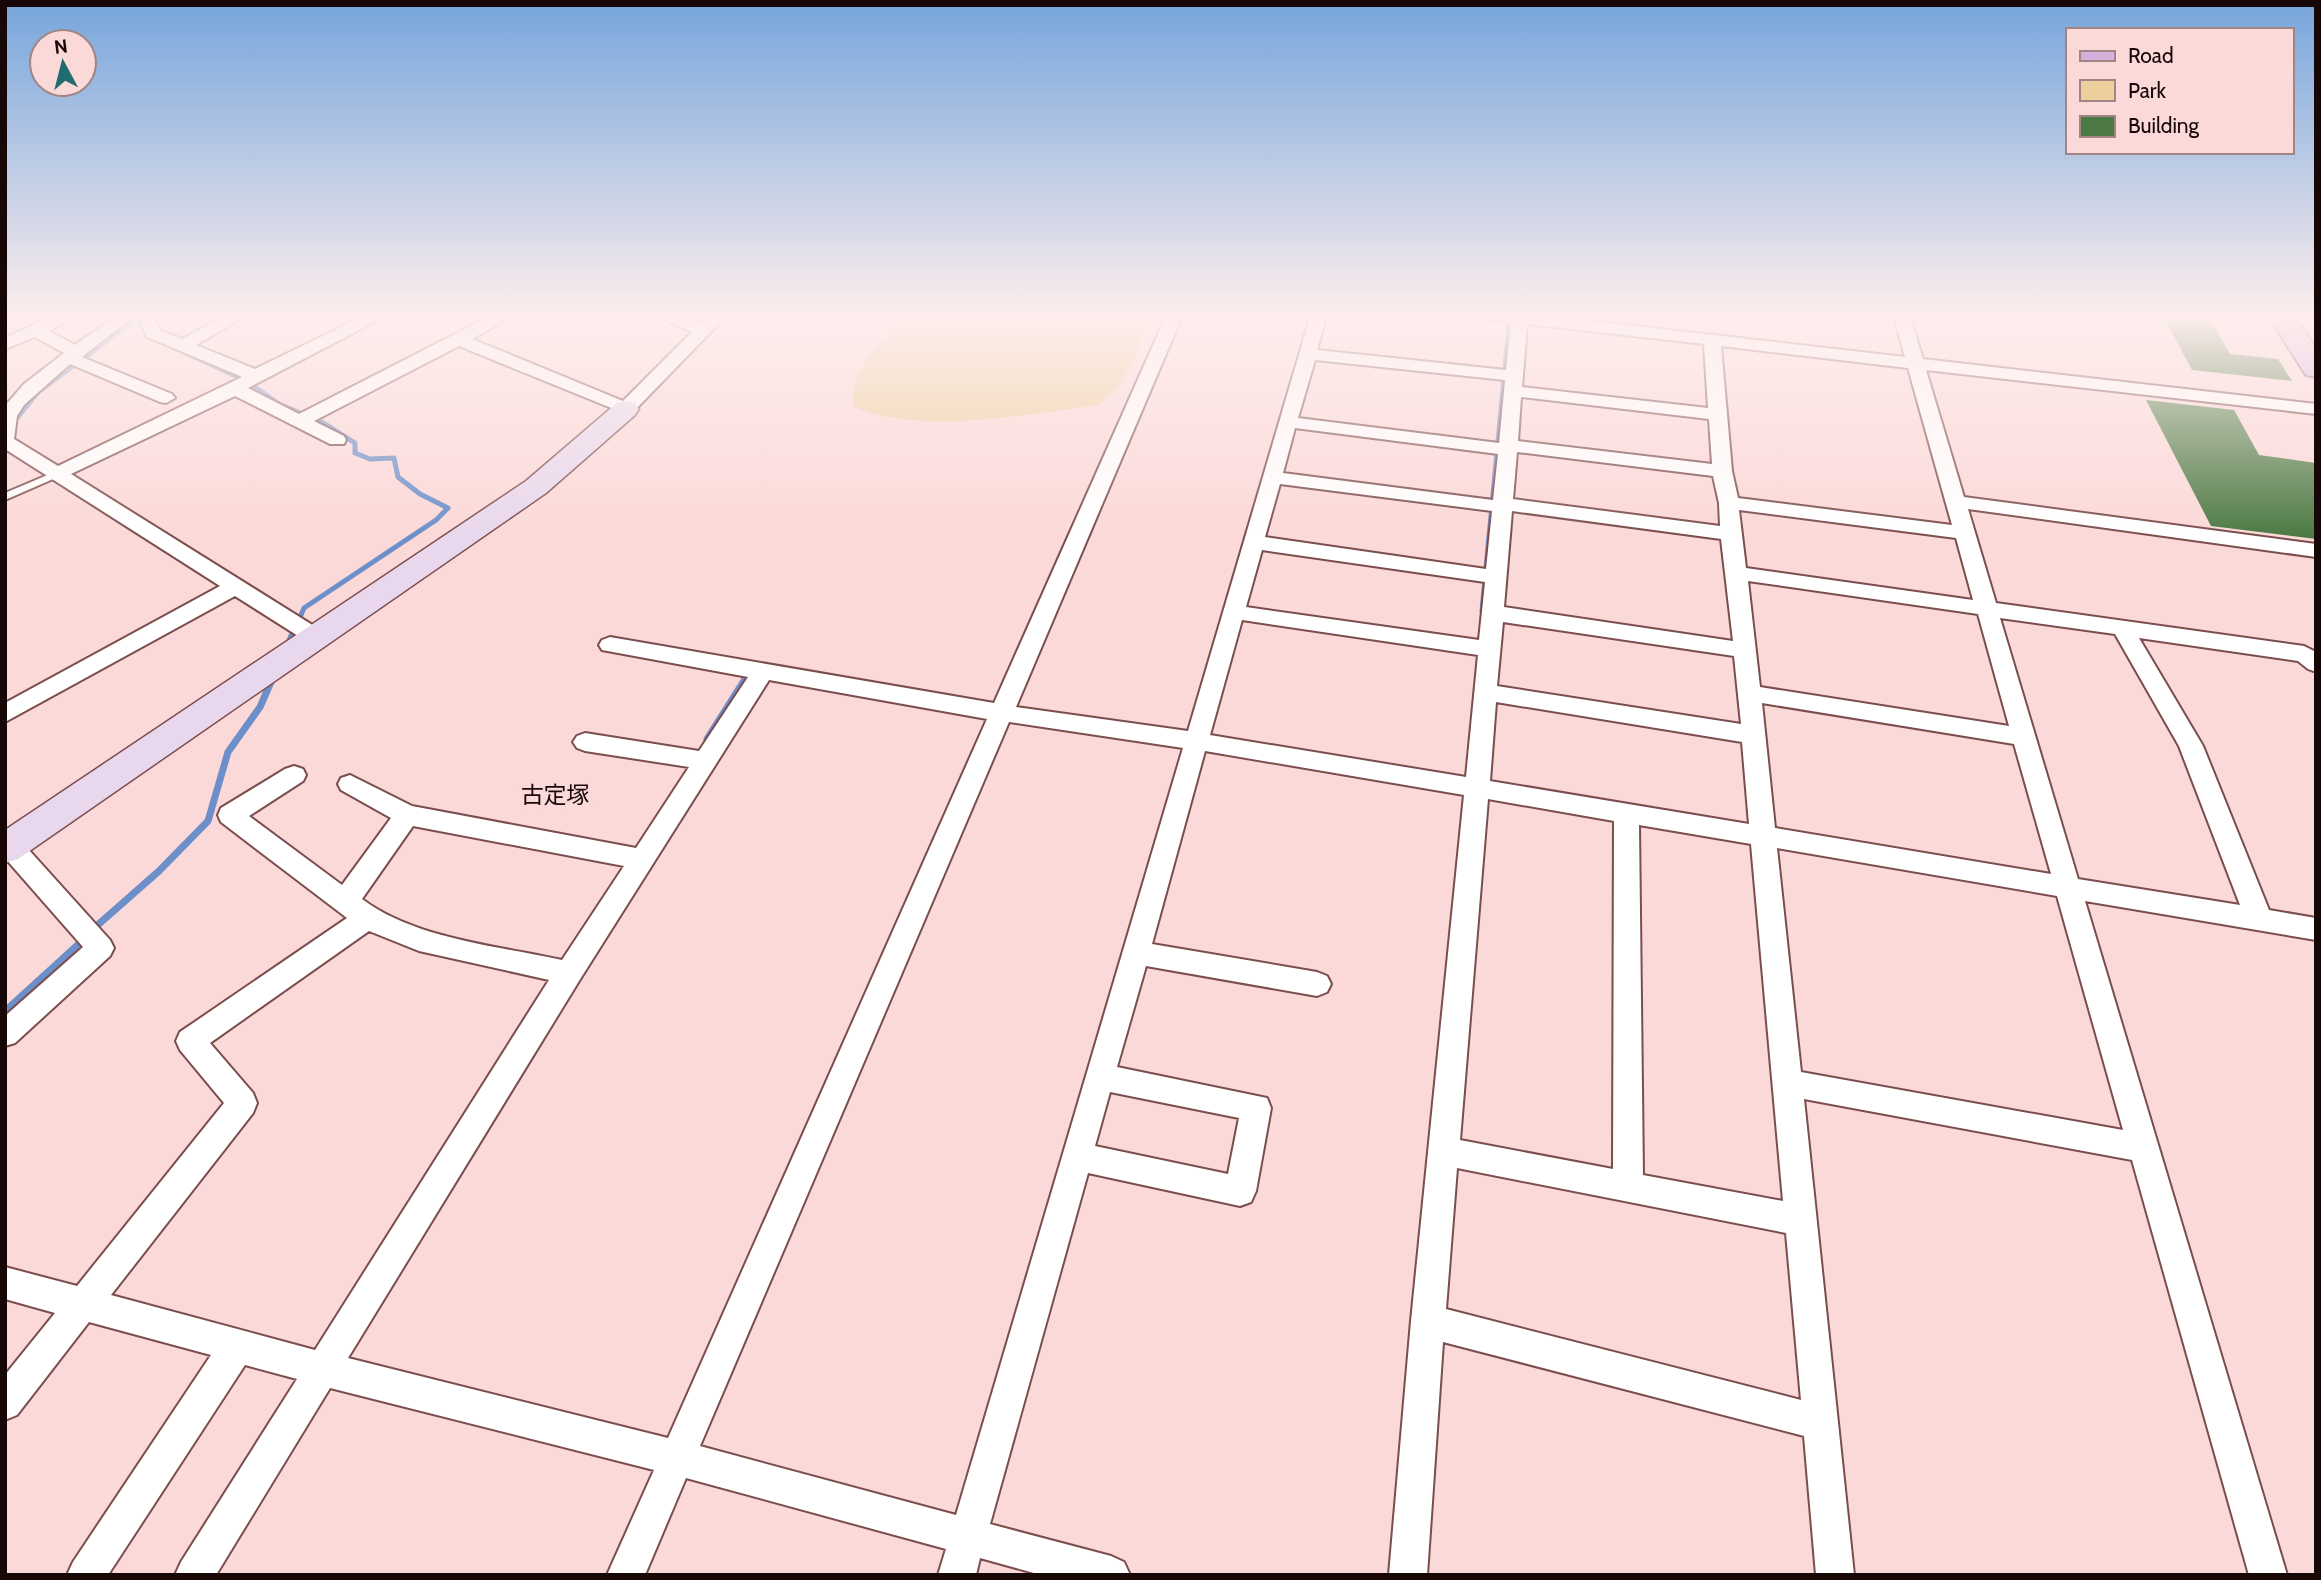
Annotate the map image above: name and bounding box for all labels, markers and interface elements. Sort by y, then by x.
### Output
north arrow [28,28,98,98]
legend [2066,28,2293,154]
text: N [53,34,69,59]
text: Road [2128,43,2174,68]
text: Park [2128,78,2166,103]
text: Building [2128,113,2200,138]
district label: 古定塚 [521,781,590,809]

